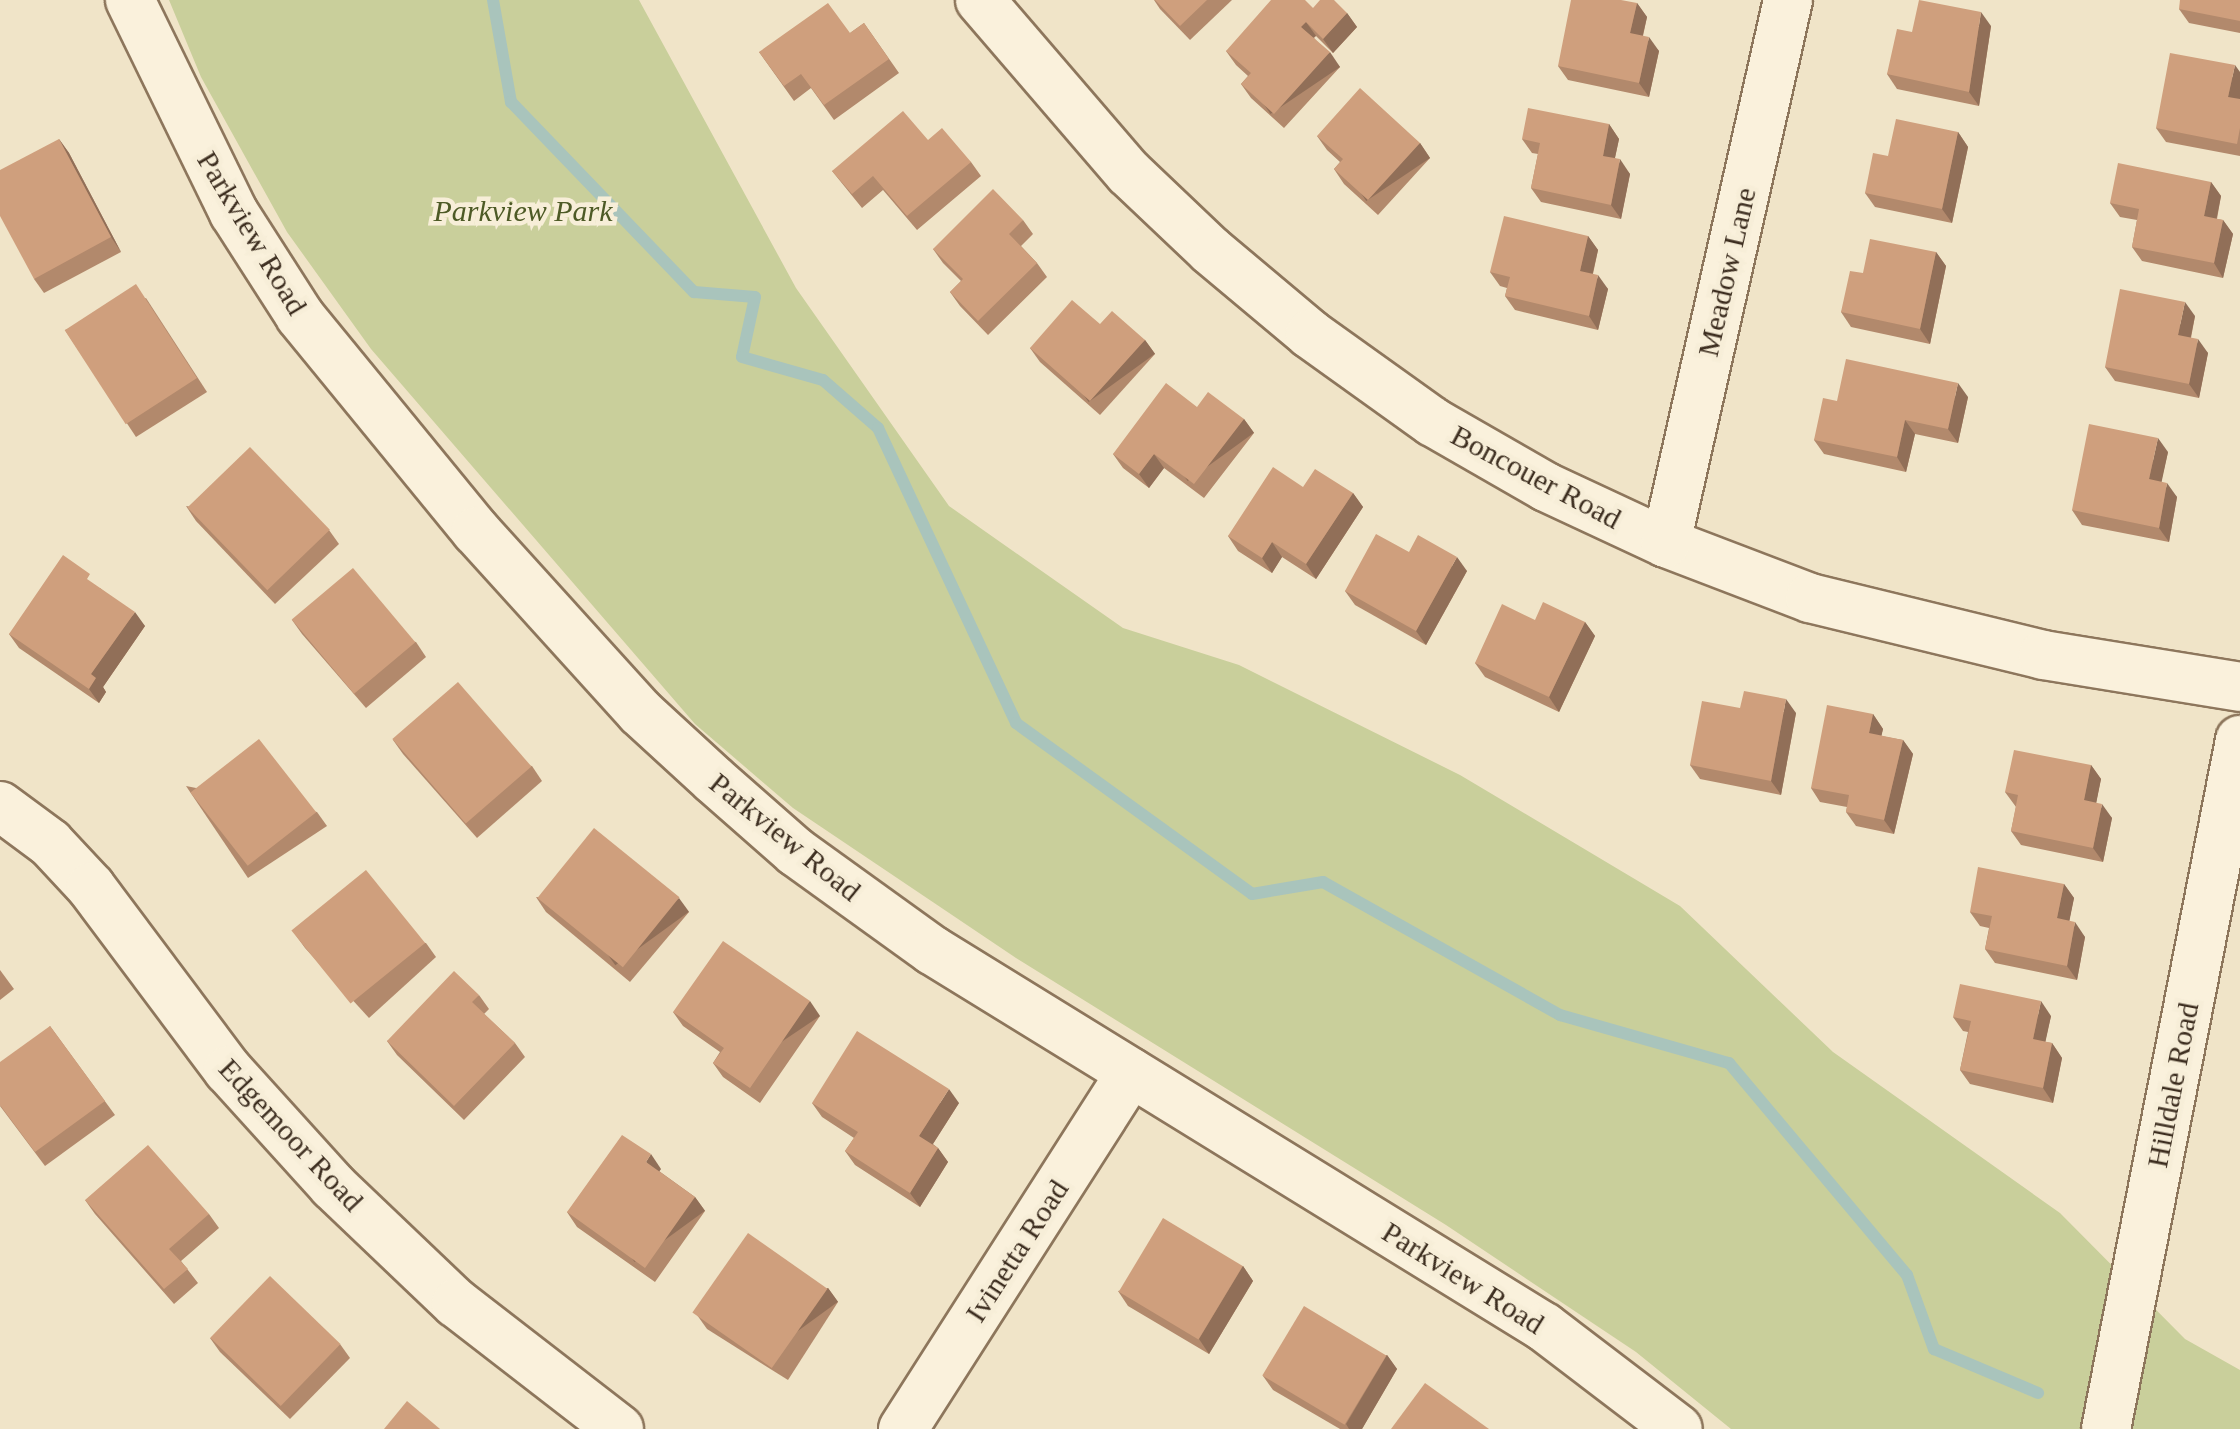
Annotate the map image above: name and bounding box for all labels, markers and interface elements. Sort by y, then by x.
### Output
street label: Parkview Road [189,145,315,321]
street label: Meadow Lane [1690,184,1764,360]
park label: Parkview Park [433,193,613,229]
street label: Boncouer Road [1445,417,1627,537]
street label: Parkview Road [702,765,868,909]
street label: Hilldale Road [2139,999,2207,1171]
street label: Edgemoor Road [211,1051,371,1219]
street label: Ivinetta Road [958,1173,1076,1329]
street label: Parkview Road [1375,1214,1551,1342]

